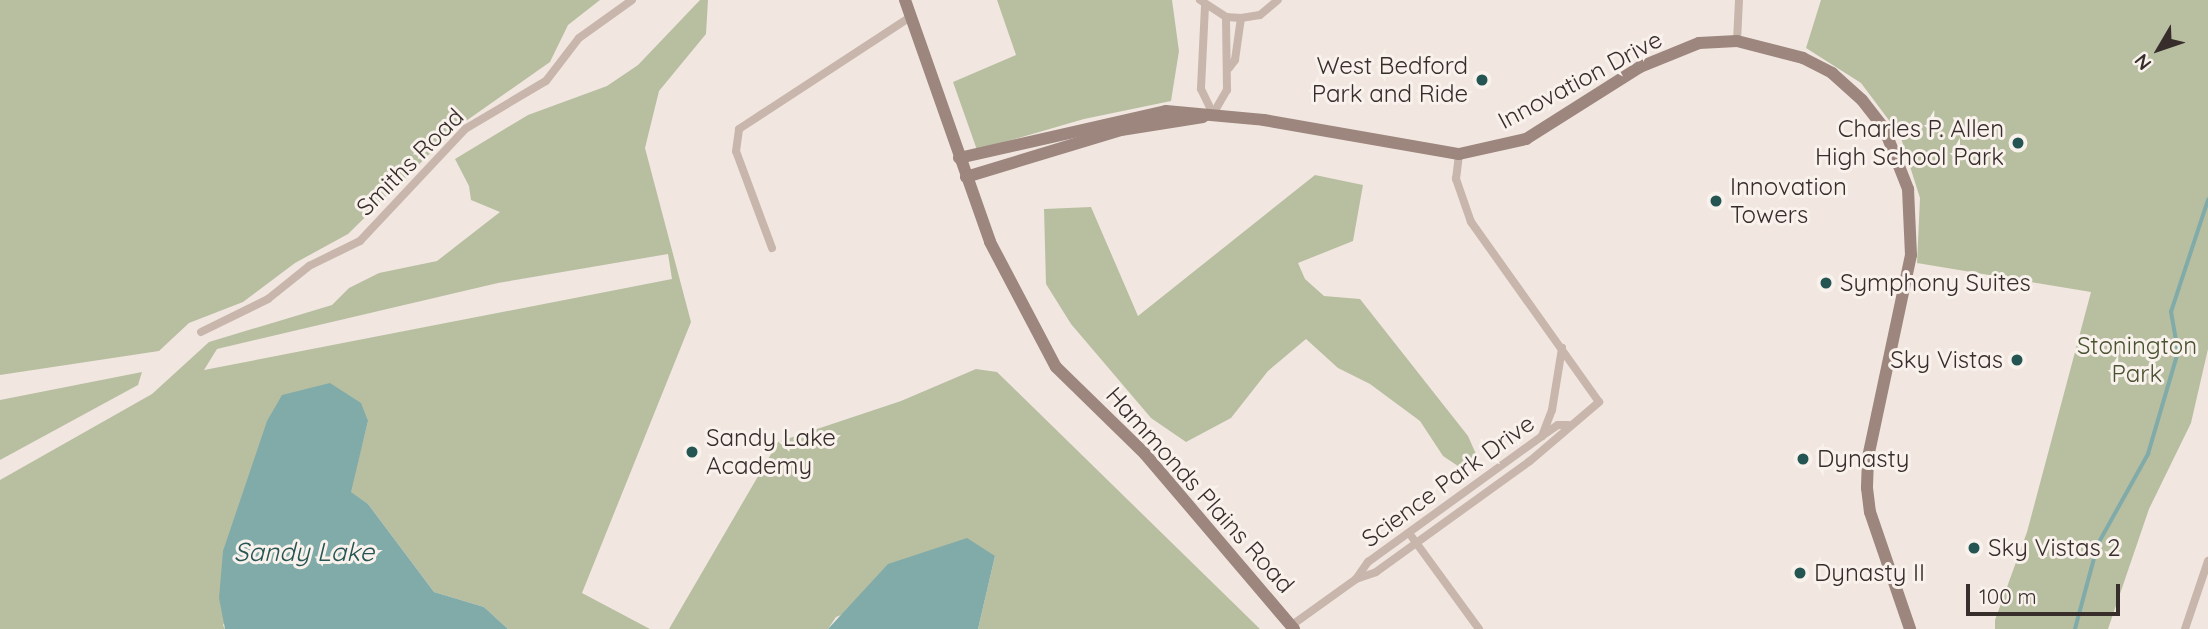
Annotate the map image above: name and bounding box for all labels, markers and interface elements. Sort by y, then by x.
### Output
north arrow [2124,14,2194,84]
street label: Innovation Drive [1493,25,1667,135]
text: N [2129,49,2156,75]
place label: West Bedford Park and Ride [1312,52,1468,108]
marker: West Bedford Park and Ride [1474,72,1490,88]
street label: Smiths Road [350,102,470,222]
place label: Charles P. Allen High School Park [1815,115,2004,171]
marker: Charles P. Allen High School Park [2010,135,2026,151]
place label: Innovation Towers [1730,173,1847,229]
marker: Innovation Towers [1708,193,1724,209]
place label: Symphony Suites [1840,269,2031,297]
marker: Symphony Suites [1818,275,1834,291]
park label: Stonington Park [2077,332,2197,388]
place label: Sky Vistas [1890,346,2003,374]
marker: Sky Vistas [2009,352,2025,368]
street label: Hammonds Plains Road [1100,381,1300,599]
street label: Science Park Drive [1356,409,1540,553]
place label: Sandy Lake Academy [706,424,836,480]
marker: Sandy Lake Academy [684,444,700,460]
place label: Dynasty [1817,445,1909,473]
marker: Dynasty [1795,451,1811,467]
place label: Sky Vistas 2 [1988,534,2121,562]
water label: Sandy Lake [234,536,374,568]
marker: Sky Vistas 2 [1966,540,1982,556]
place label: Dynasty II [1814,559,1925,587]
marker: Dynasty II [1792,565,1808,581]
scale bar [1970,570,2124,614]
text: 100 m [1979,583,2037,609]

